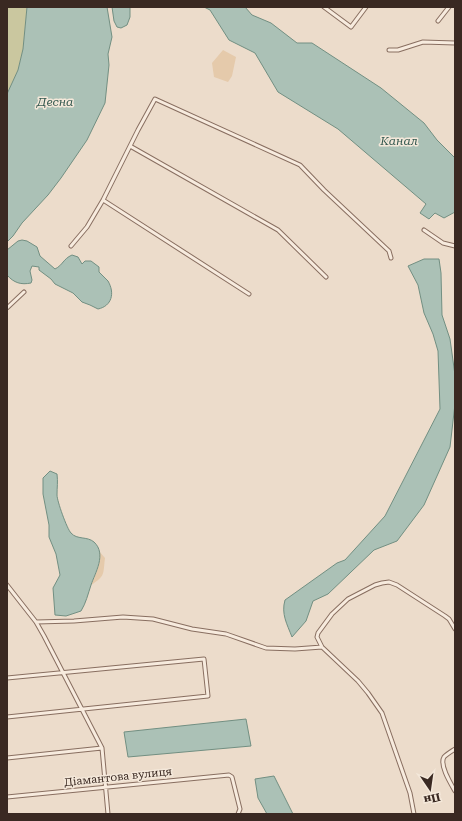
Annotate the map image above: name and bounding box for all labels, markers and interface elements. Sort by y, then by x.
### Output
water label: Десна [36,95,73,109]
water label: Канал [379,134,418,148]
street label: Діамантова вулиця [63,765,173,789]
north arrow [410,769,450,809]
text: Пн [422,790,442,807]

